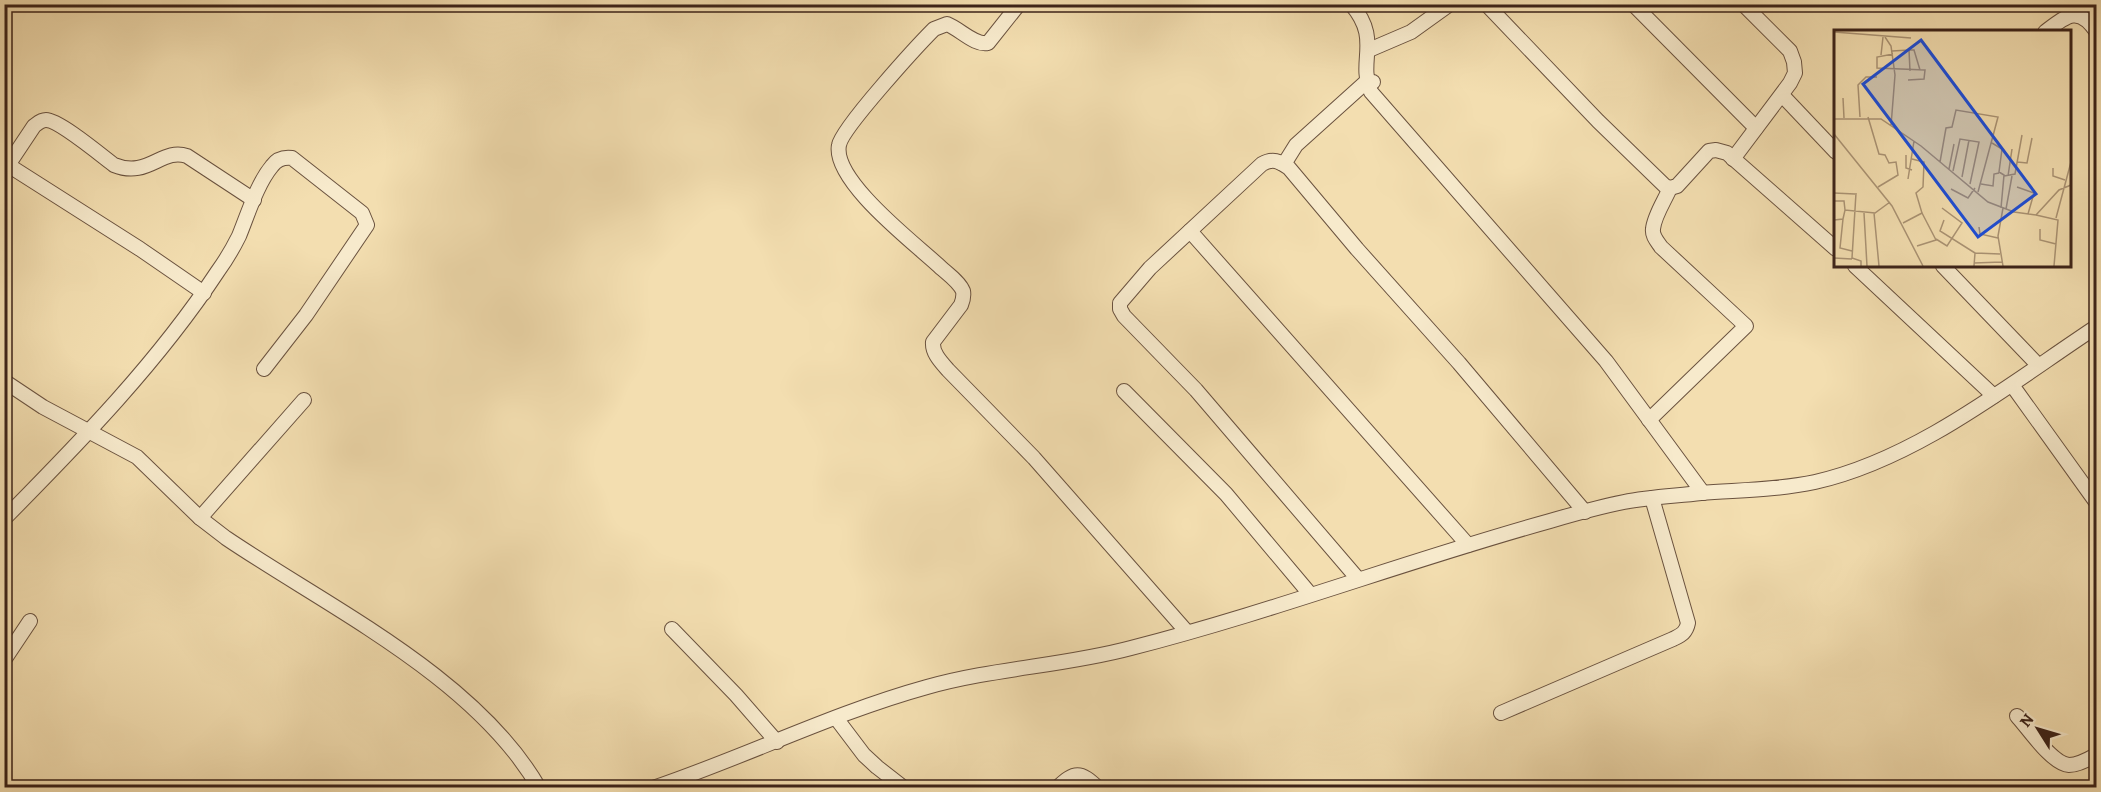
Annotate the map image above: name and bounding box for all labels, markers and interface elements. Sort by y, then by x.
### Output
inset map [1834,30,2071,267]
north arrow [2008,699,2068,759]
text: N [2015,709,2039,732]

